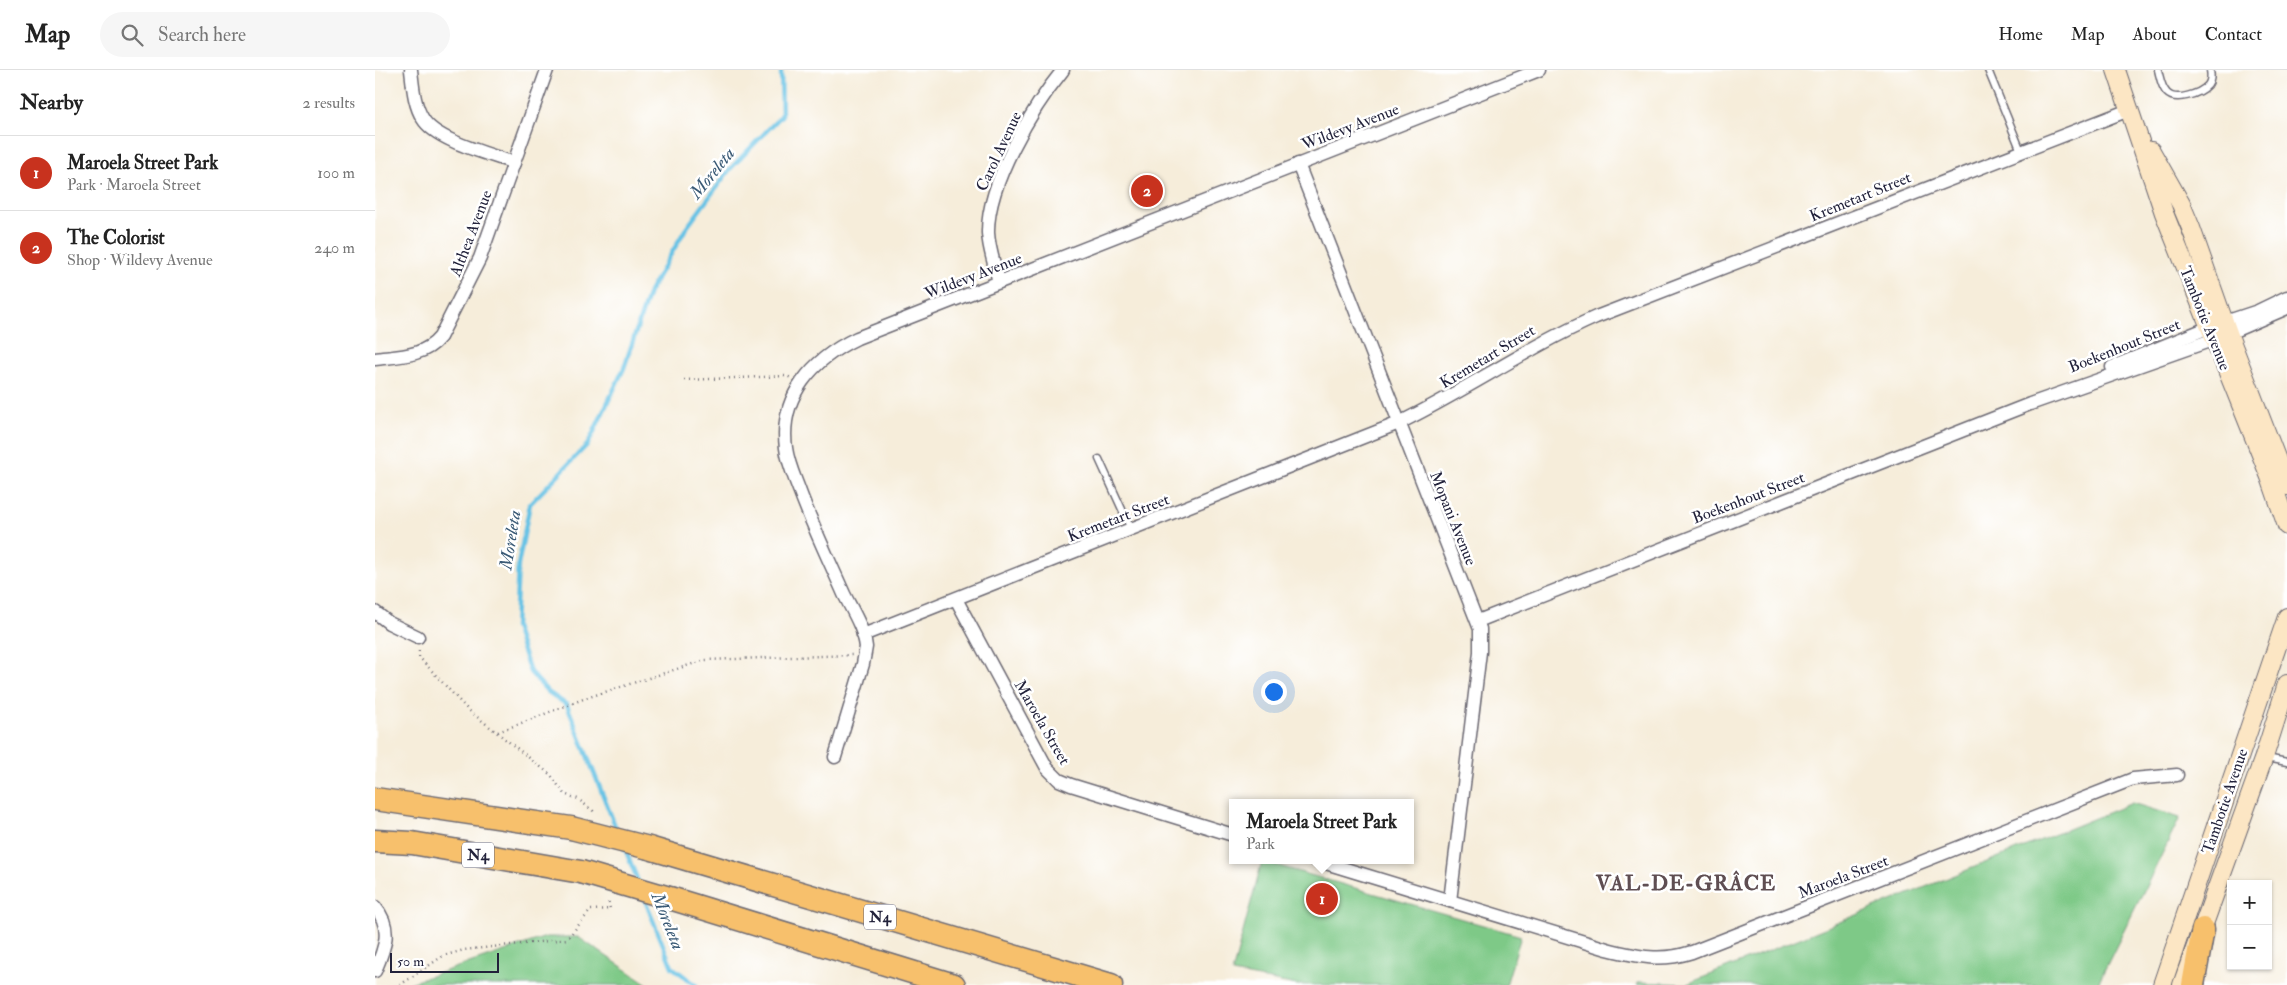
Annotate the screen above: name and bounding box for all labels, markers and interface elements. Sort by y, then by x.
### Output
search box [100,12,450,57]
text: Map [25,19,70,50]
icon: search [118,21,146,49]
text: Search here [158,23,246,47]
text: Home [1998,23,2043,46]
text: Map [2071,23,2105,46]
text: About [2133,23,2177,46]
text: Contact [2205,23,2262,46]
text: Nearby [20,89,83,116]
text: 2 results [302,93,355,113]
street label: Wildevy Avenue [1298,99,1402,155]
street label: Carol Avenue [972,108,1026,194]
water label: Moreleta [684,143,740,205]
text: Maroela Street Park [67,151,218,175]
text: 1 [33,163,39,183]
text: 100 m [317,163,355,183]
street label: Kremetart Street [1807,167,1914,226]
pin: 2 [1131,172,1163,210]
text: Park · Maroela Street [67,175,201,195]
street label: Althea Avenue [445,187,497,280]
text: The Colorist [67,226,165,250]
text: 2 [32,238,40,258]
text: 240 m [314,238,355,258]
street label: Wildevy Avenue [921,248,1025,304]
text: Shop · Wildevy Avenue [67,250,213,270]
street label: Tambotie Avenue [2175,263,2235,374]
street label: Boekenhout Street [2066,314,2183,377]
street label: Kremetart Street [1436,321,1539,393]
street label: Boekenhout Street [1689,467,1807,529]
street label: Mopani Avenue [1424,468,1481,569]
street label: Kremetart Street [1065,489,1172,547]
water label: Moreleta [494,509,527,572]
street label: Maroela Street [1010,676,1075,769]
your location [1261,679,1287,705]
street label: Tambotie Avenue [2198,746,2252,857]
popup [1229,799,1414,864]
text: Maroela Street Park [1246,810,1397,834]
text: Park [1246,834,1275,854]
road number: N4 [462,842,494,868]
street label: Maroela Street [1795,851,1891,903]
district label: VAL-DE-GRÂCE [1595,870,1776,897]
pin: 1 [1306,880,1338,918]
map controls [2227,880,2272,970]
button: + [2227,880,2272,925]
water label: Moreleta [645,888,689,953]
road number: N4 [864,904,896,930]
button: − [2227,925,2272,970]
scale bar [390,950,499,973]
text: 50 m [397,953,424,970]

